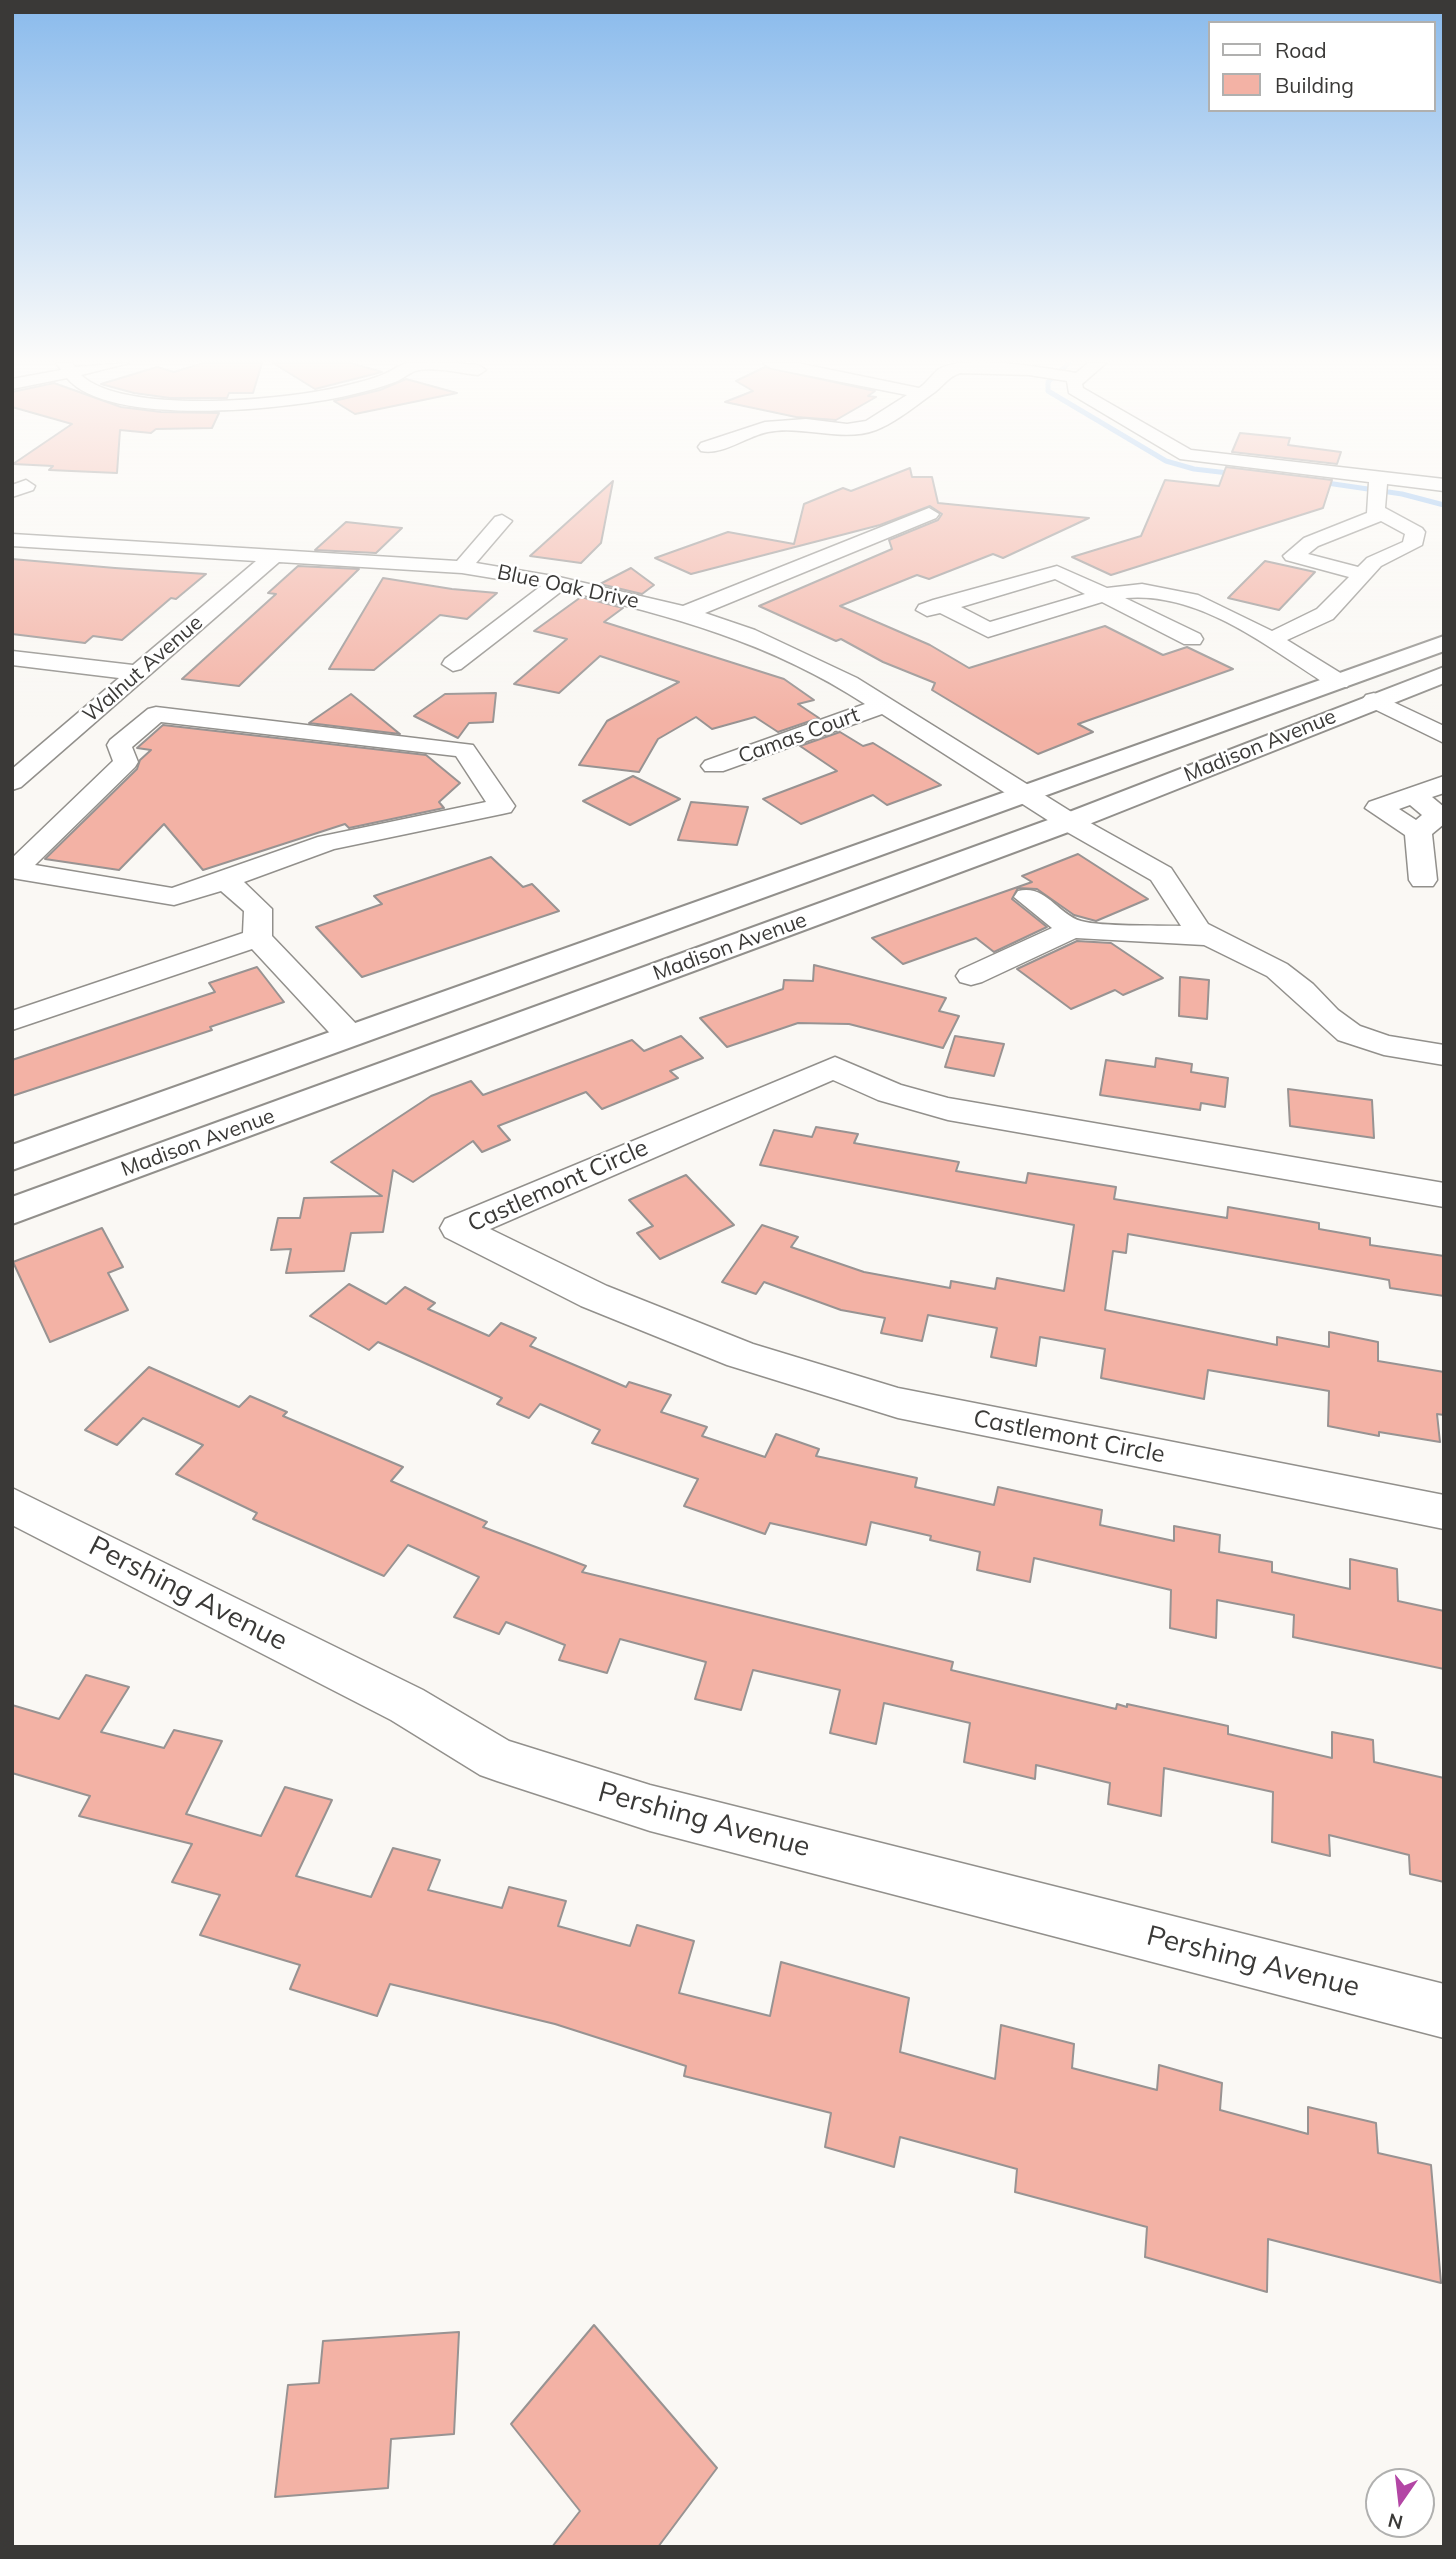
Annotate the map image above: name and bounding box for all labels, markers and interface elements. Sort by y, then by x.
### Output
legend [1208,21,1435,112]
text: Road [1275,37,1326,63]
text: Building [1275,72,1354,98]
street label: Blue Oak Drive [495,560,641,614]
street label: Walnut Avenue [78,610,208,728]
street label: Camas Court [735,702,863,770]
street label: Madison Avenue [1180,704,1340,788]
street label: Madison Avenue [650,908,810,986]
street label: Madison Avenue [118,1104,278,1182]
street label: Castlemont Circle [463,1133,653,1239]
street label: Castlemont Circle [971,1404,1167,1470]
street label: Pershing Avenue [83,1530,293,1658]
street label: Pershing Avenue [594,1776,814,1864]
street label: Pershing Avenue [1143,1919,1363,2005]
north arrow [1365,2468,1435,2538]
text: N [1386,2508,1405,2535]

